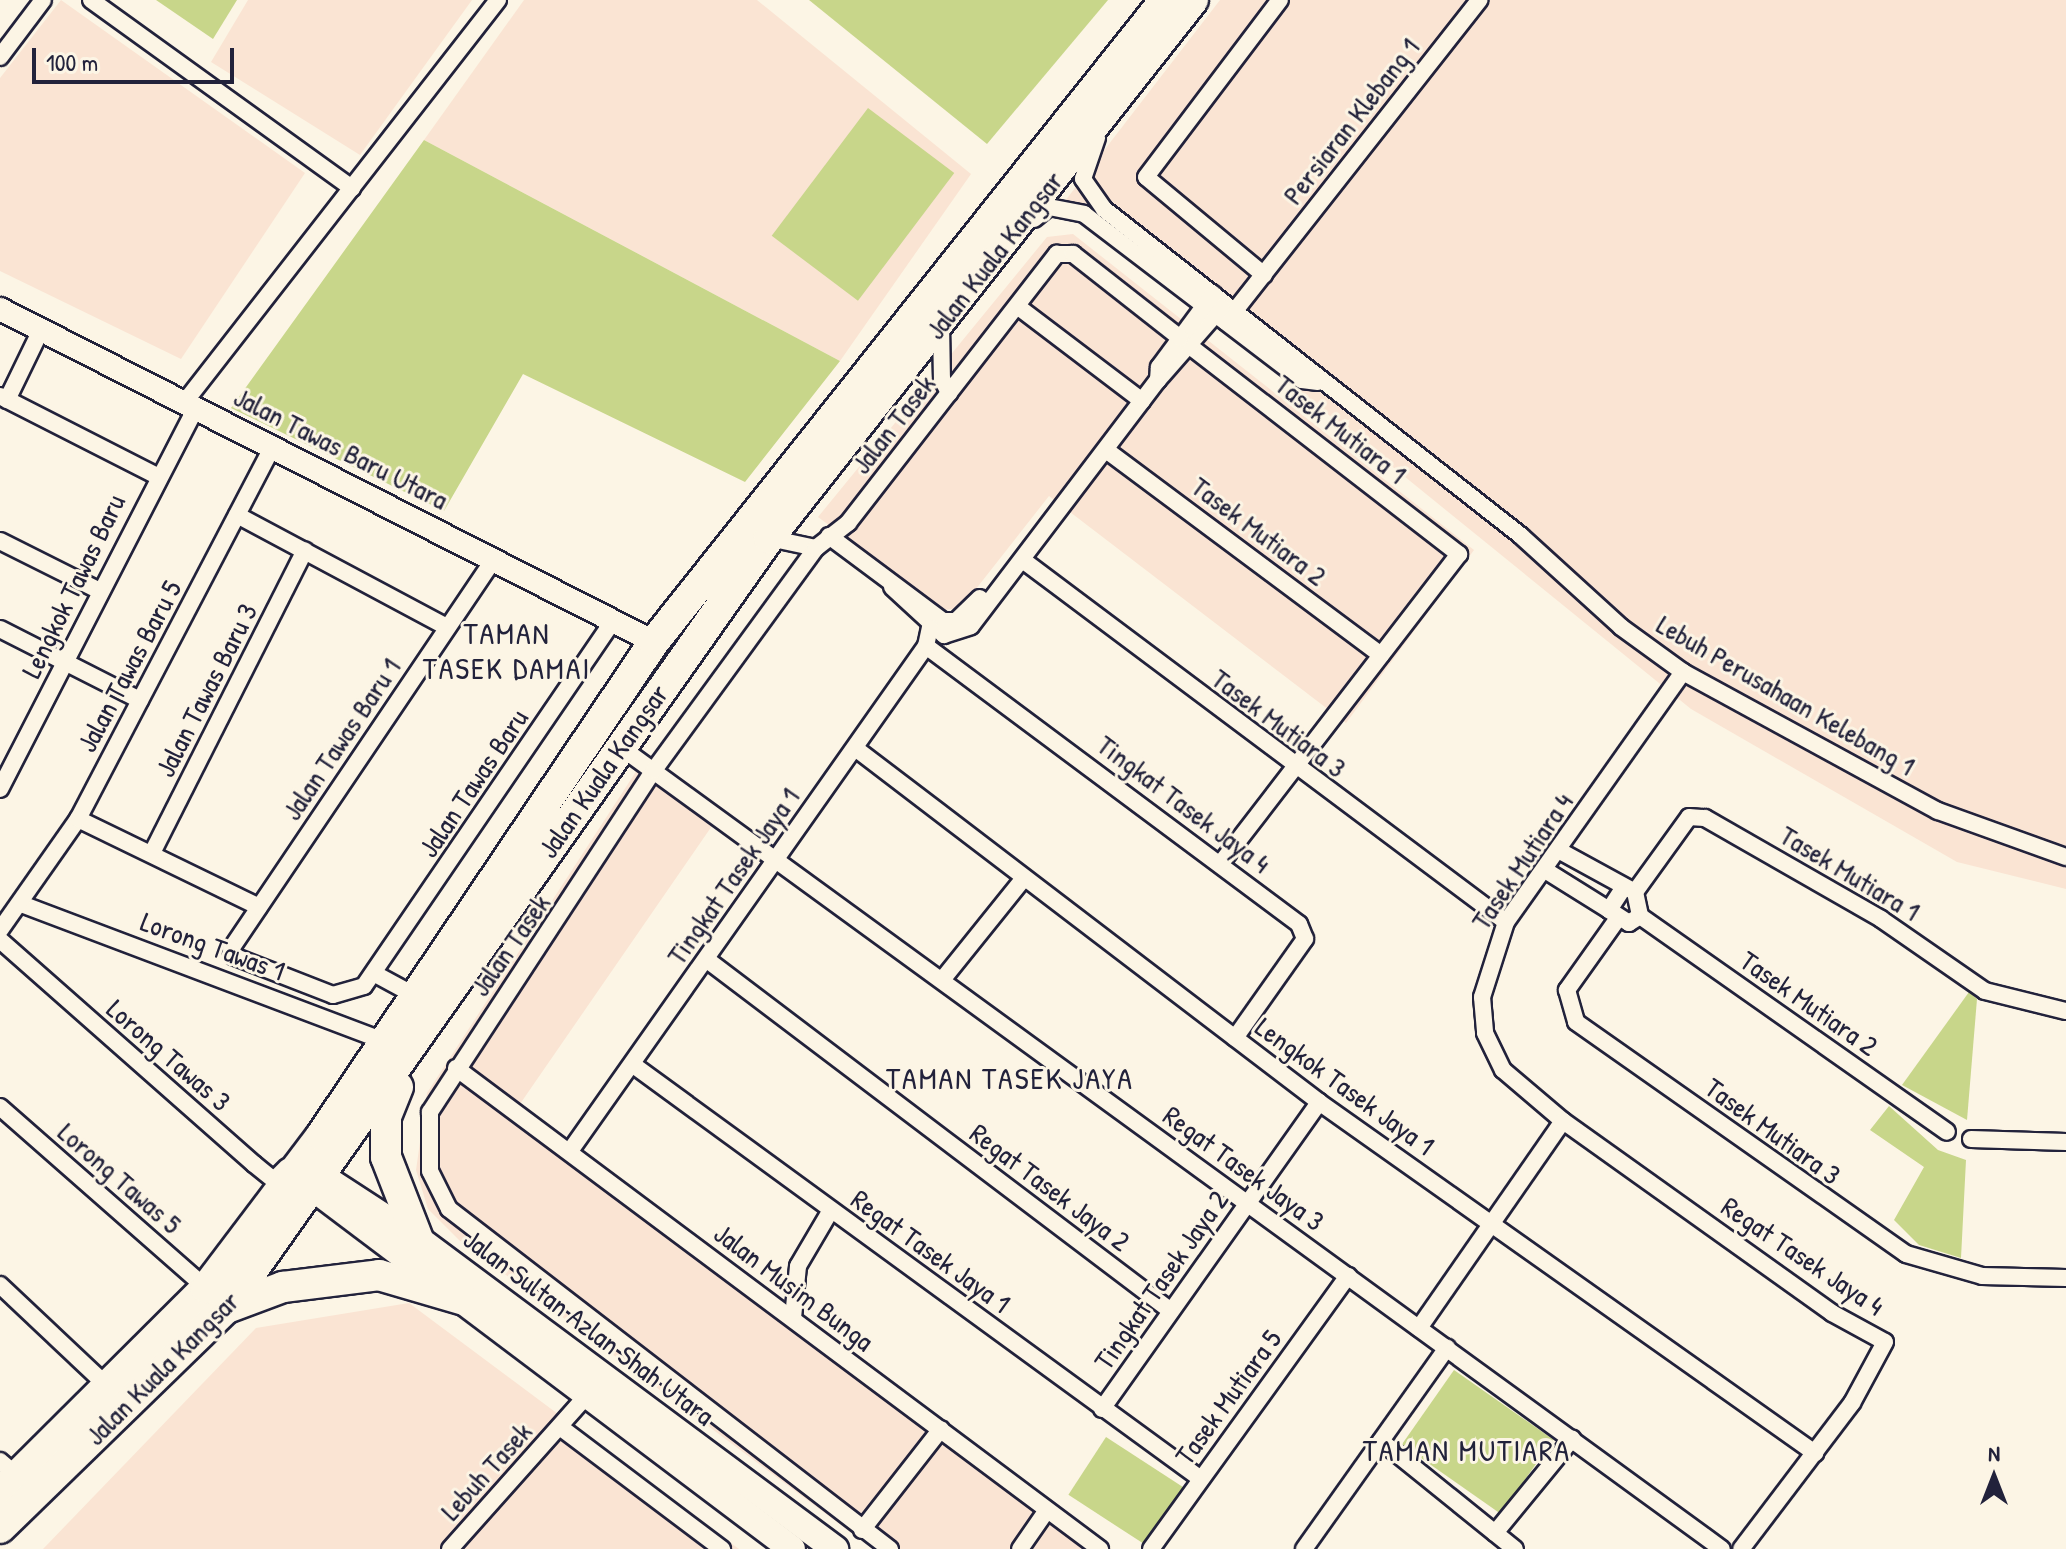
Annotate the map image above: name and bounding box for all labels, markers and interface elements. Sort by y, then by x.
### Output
street label: Persiaran Klebang 1 [1276,31,1426,211]
scale bar [36,32,238,82]
text: 100 m [46,46,98,78]
street label: Jalan Kuala Kangsar [918,164,1070,346]
street label: Tasek Mutiara 1 [1269,367,1413,491]
street label: Jalan Tasek [844,368,942,480]
street label: Jalan Tawas Baru Utara [228,380,454,516]
street label: Tasek Mutiara 2 [1185,469,1333,593]
street label: Lengkok Tawas Baru [14,489,132,683]
street label: Jalan Tawas Baru 5 [70,574,188,758]
street label: Jalan Tawas Baru 3 [148,598,264,782]
street label: Lebuh Perusahaan Kelebang 1 [1651,607,1921,783]
district label: TAMAN TASEK DAMAI [423,615,591,686]
street label: Jalan Tawas Baru 1 [275,652,407,826]
street label: Tasek Mutiara 3 [1205,662,1353,784]
street label: Jalan Kuala Kangsar [531,678,675,864]
street label: Jalan Tawas Baru [411,703,535,863]
street label: Tingkat Tasek Jaya 4 [1091,728,1277,880]
street label: Tingkat Tasek Jaya 1 [660,781,806,971]
street label: Tasek Mutiara 4 [1464,786,1580,936]
street label: Tasek Mutiara 1 [1774,818,1926,928]
street label: Jalan Tasek [463,888,557,1002]
street label: Lorong Tawas 1 [136,904,290,988]
street label: Tasek Mutiara 2 [1734,943,1884,1063]
street label: Lorong Tawas 3 [100,992,238,1118]
street label: Lengkok Tasek Jaya 1 [1249,1010,1441,1162]
district label: TAMAN TASEK JAYA [886,1060,1134,1096]
street label: Tasek Mutiara 3 [1699,1071,1847,1191]
street label: Regat Tasek Jaya 3 [1157,1098,1331,1238]
street label: Lorong Tawas 5 [51,1115,189,1241]
street label: Regat Tasek Jaya 2 [964,1116,1136,1258]
street label: Regat Tasek Jaya 1 [845,1182,1017,1320]
street label: Tingkat Tasek Jaya 2 [1087,1184,1235,1376]
street label: Regat Tasek Jaya 4 [1715,1189,1891,1323]
street label: Jalan Musim Bunga [708,1216,880,1358]
street label: Jalan Sultan Azlan Shah Utara [457,1222,721,1432]
street label: Jalan Kuala Kangsar [78,1284,246,1452]
street label: Tasek Mutiara 5 [1168,1323,1288,1471]
street label: Lebuh Tasek [433,1415,539,1527]
district label: TAMAN MUTIARA [1363,1432,1571,1468]
north arrow [1954,1437,2034,1517]
text: N [1988,1438,2000,1468]

